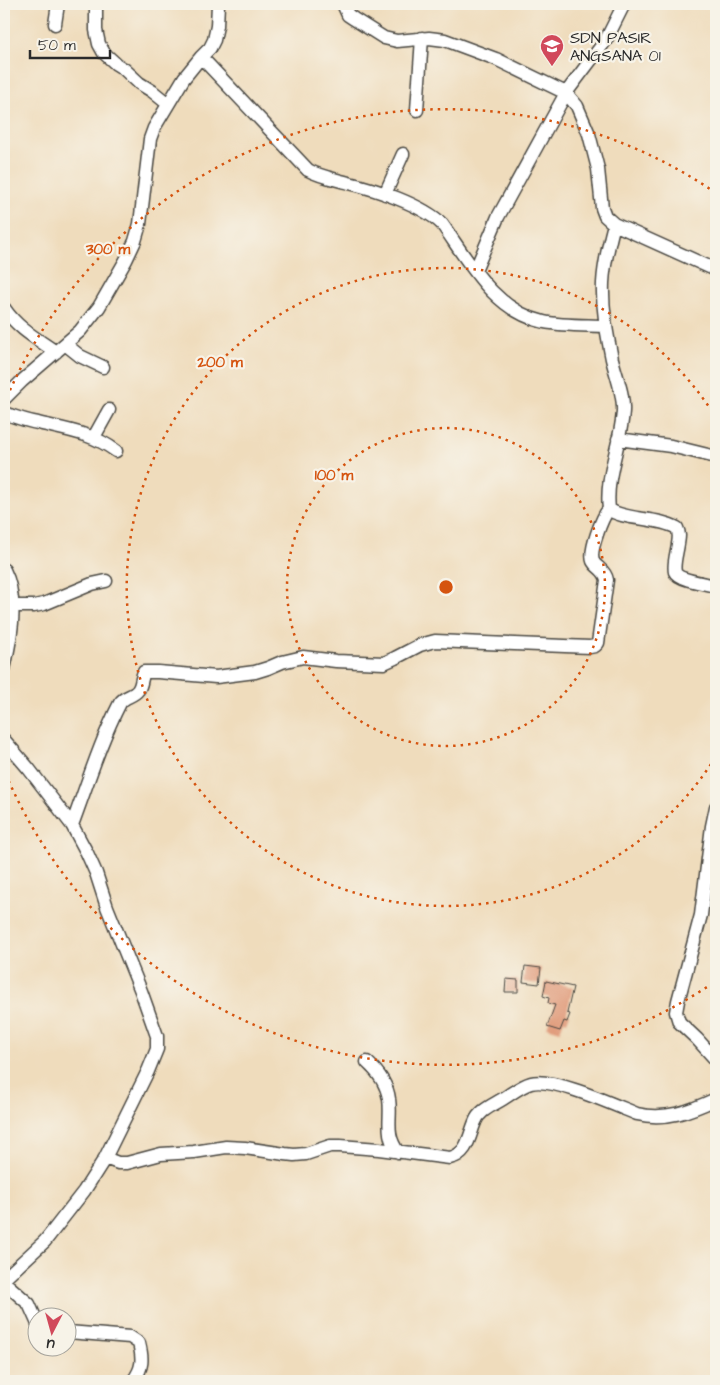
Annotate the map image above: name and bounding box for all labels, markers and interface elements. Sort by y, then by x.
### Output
place label: SDN PASIR ANGSANA 01 [570,27,661,67]
scale bar [30,28,110,60]
school or university icon: SDN PASIR ANGSANA 01 [539,33,565,67]
text: 50 m [38,35,76,56]
text: 300 m [85,239,130,260]
text: 200 m [196,352,243,373]
text: 100 m [315,465,354,486]
centre of rings [437,578,455,596]
north arrow [28,1308,78,1358]
text: U [46,1334,56,1354]

